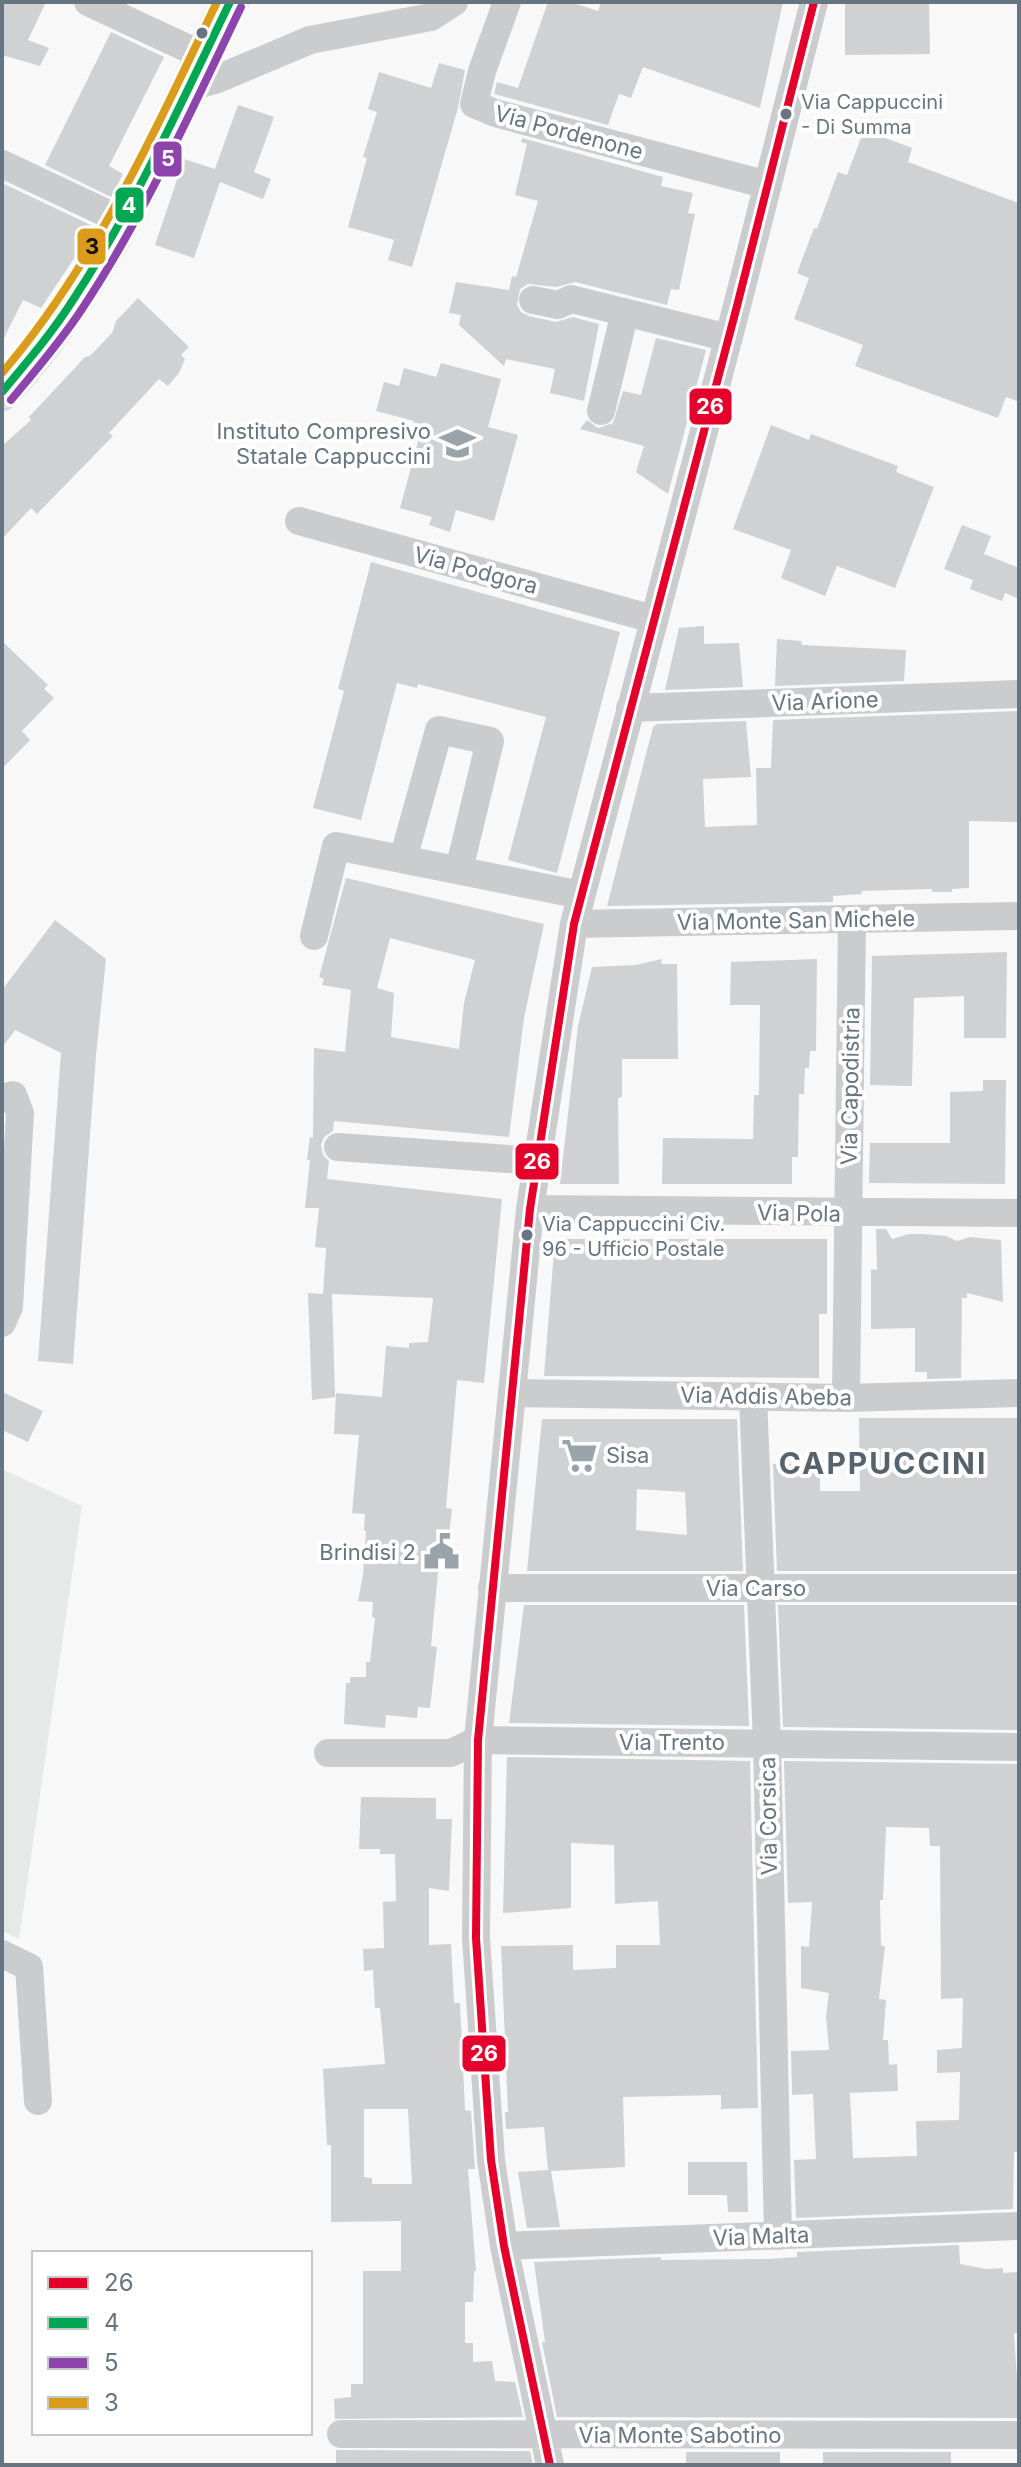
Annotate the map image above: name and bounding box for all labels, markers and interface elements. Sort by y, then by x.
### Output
unlabelled marker [194,25,210,41]
place label: Via Cappuccini - Di Summa [801,90,943,139]
street label: Via Pordenone [492,100,646,164]
marker: Via Cappuccini - Di Summa [778,106,794,122]
line badge: 5 [152,140,183,178]
text: 5 [161,145,175,171]
line badge: 4 [114,186,145,224]
text: 4 [122,192,136,218]
line badge: 3 [76,227,107,266]
text: 3 [85,233,99,259]
line badge: 26 [688,387,733,426]
text: 26 [696,393,724,419]
place label: Instituto Compresivo Statale Cappuccini [217,418,431,469]
school or university icon: Instituto Compresivo Statale Cappuccini [438,425,476,463]
street label: Via Podgora [411,541,541,599]
street label: Via Arione [771,686,879,716]
street label: Via Monte San Michele [677,905,915,935]
street label: Via Capodistria [836,1007,864,1165]
line badge: 26 [514,1142,560,1181]
text: 26 [523,1148,551,1174]
street label: Via Pola [757,1199,841,1227]
place label: Via Cappuccini Civ. 96 - Ufficio Postale [542,1212,725,1261]
marker: Via Cappuccini Civ. 96 - Ufficio Postale [519,1227,535,1243]
street label: Via Addis Abeba [680,1382,852,1410]
supermarket icon: Sisa [561,1436,599,1474]
place label: Sisa [606,1442,649,1468]
district label: CAPPUCCINI [779,1445,987,1481]
public building icon: Brindisi 2 [423,1533,461,1571]
place label: Brindisi 2 [319,1539,416,1565]
street label: Via Carso [706,1575,806,1601]
street label: Via Trento [619,1729,725,1755]
street label: Via Corsica [754,1756,782,1876]
line badge: 26 [461,2034,507,2073]
text: 26 [470,2040,498,2066]
street label: Via Malta [712,2221,810,2251]
legend [32,2251,312,2435]
text: 26 [104,2268,134,2297]
text: 4 [104,2308,120,2337]
text: 5 [104,2348,119,2377]
text: 3 [104,2388,119,2417]
street label: Via Monte Sabotino [579,2422,781,2448]

